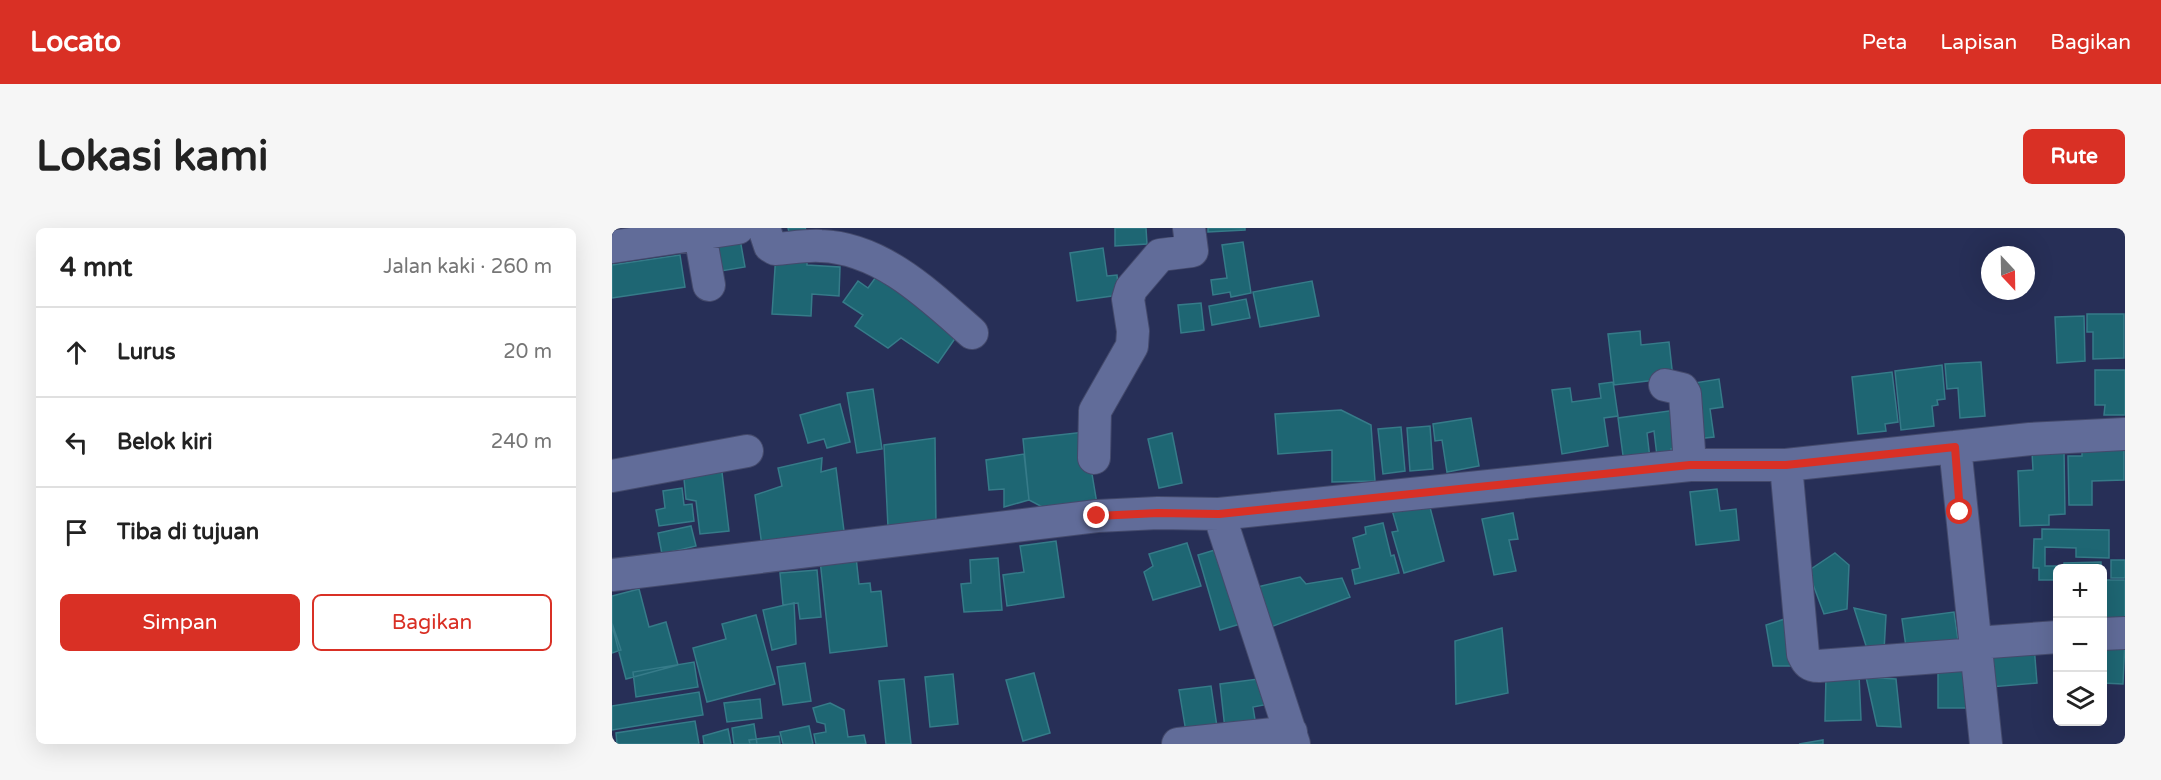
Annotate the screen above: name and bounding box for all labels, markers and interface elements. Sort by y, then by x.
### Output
text: Locato [30,25,121,59]
text: Peta [1862,30,1907,55]
text: Lapisan [1940,30,2017,55]
text: Bagikan [2050,30,2131,55]
button: Rute [2023,129,2125,184]
text: Lokasi kami [36,131,268,182]
north arrow [1981,246,2035,300]
text: 4 mnt [60,252,132,283]
text: Jalan kaki · 260 m [383,255,552,279]
icon: ahead [60,336,93,369]
text: Lurus [117,339,175,365]
text: 20 m [503,340,552,364]
icon: left [60,426,93,459]
text: Belok kiri [117,429,213,455]
text: 240 m [491,430,552,454]
route start [1946,498,1972,524]
route end [1083,502,1109,528]
icon: arrive [60,516,93,549]
text: Tiba di tujuan [117,519,259,545]
map controls [2053,564,2107,726]
button: + [2053,564,2107,618]
button: Simpan [60,594,300,651]
button: Bagikan [312,594,552,651]
button: − [2053,618,2107,672]
button: layers [2053,672,2107,726]

